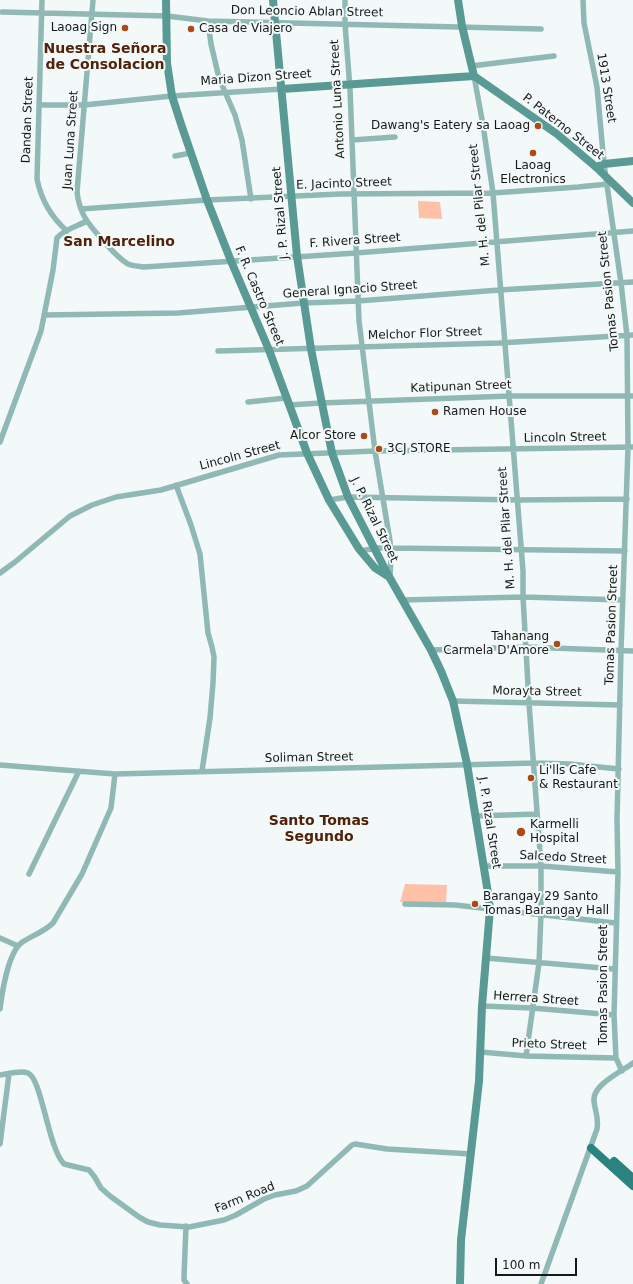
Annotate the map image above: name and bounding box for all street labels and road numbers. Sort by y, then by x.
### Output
street label: Don Leoncio Ablan Street [231,3,383,21]
street label: Antonio Luna Street [328,39,348,159]
street label: 1913 Street [593,52,619,124]
street label: Maria Dizon Street [200,67,312,89]
street label: Dandan Street [19,76,37,164]
street label: Juan Luna Street [60,90,82,190]
street label: P. Paterno Street [520,91,606,163]
street label: M. H. del Pilar Street [466,143,494,267]
street label: J. P. Rizal Street [270,166,292,260]
street label: E. Jacinto Street [296,175,392,193]
street label: Tomas Pasion Street [596,230,622,352]
street label: F. Rivera Street [309,231,401,251]
street label: F. R. Castro Street [231,244,287,348]
street label: General Ignacio Street [282,278,418,302]
street label: Melchor Flor Street [368,325,482,343]
street label: Katipunan Street [410,378,512,396]
street label: Lincoln Street [523,430,607,446]
street label: Lincoln Street [198,438,282,474]
street label: M. H. del Pilar Street [496,466,518,590]
street label: J. P. Rizal Street [347,475,401,565]
street label: Tomas Pasion Street [603,564,621,686]
street label: Morayta Street [492,684,582,700]
street label: Soliman Street [265,750,353,766]
street label: J. P. Rizal Street [475,776,503,870]
street label: Salcedo Street [519,849,607,867]
street label: Tomas Pasion Street [597,925,611,1045]
street label: Herrera Street [493,989,579,1009]
street label: Prieto Street [511,1036,587,1054]
street label: Farm Road [213,1179,277,1217]

